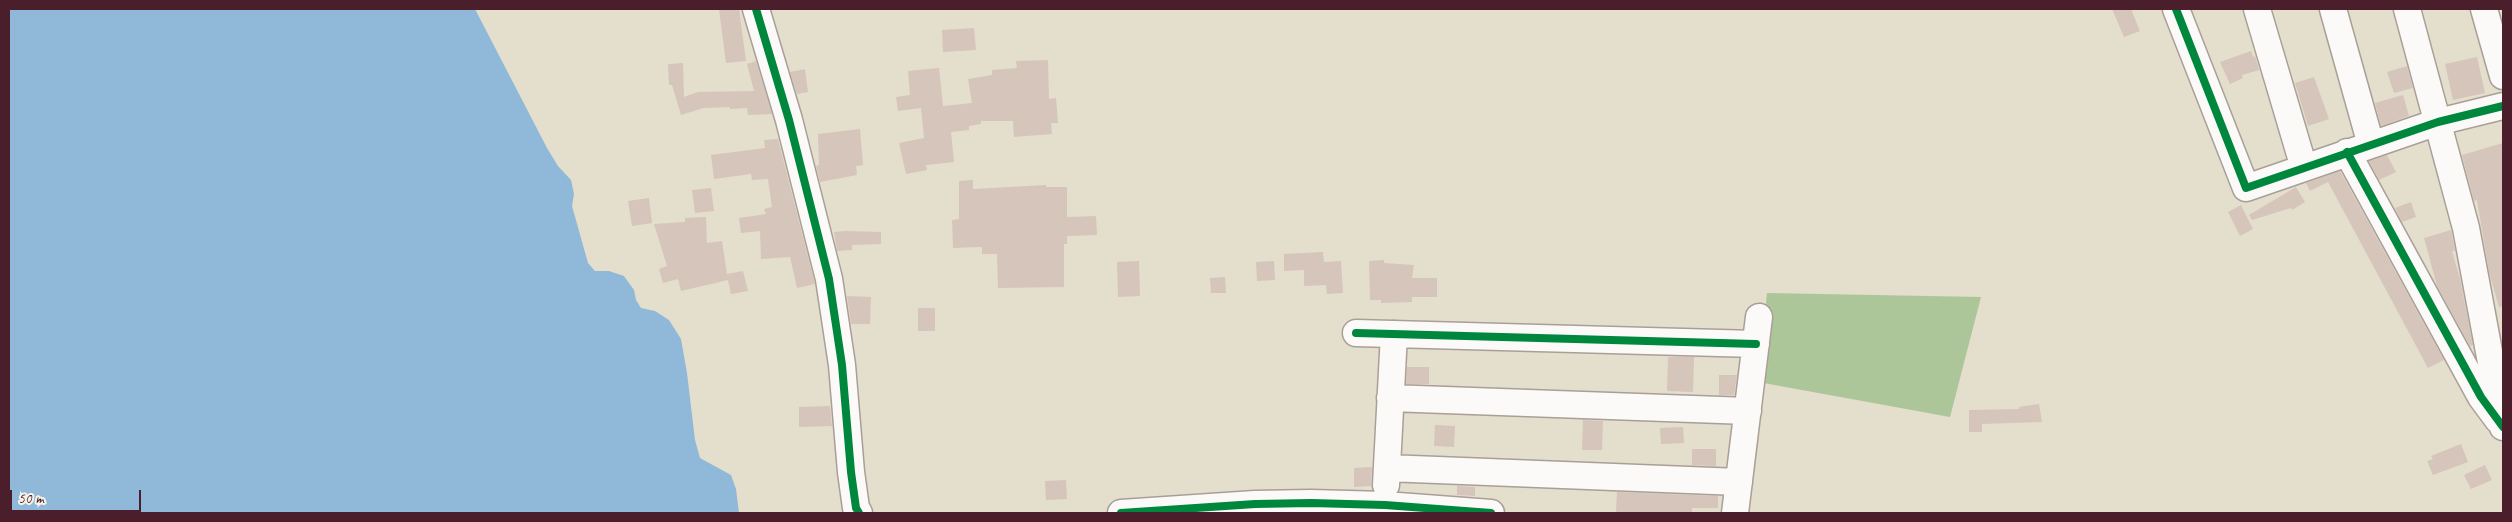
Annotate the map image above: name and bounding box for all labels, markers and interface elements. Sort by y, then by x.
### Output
scale bar [12,480,144,512]
text: 50 m [18,489,44,508]

